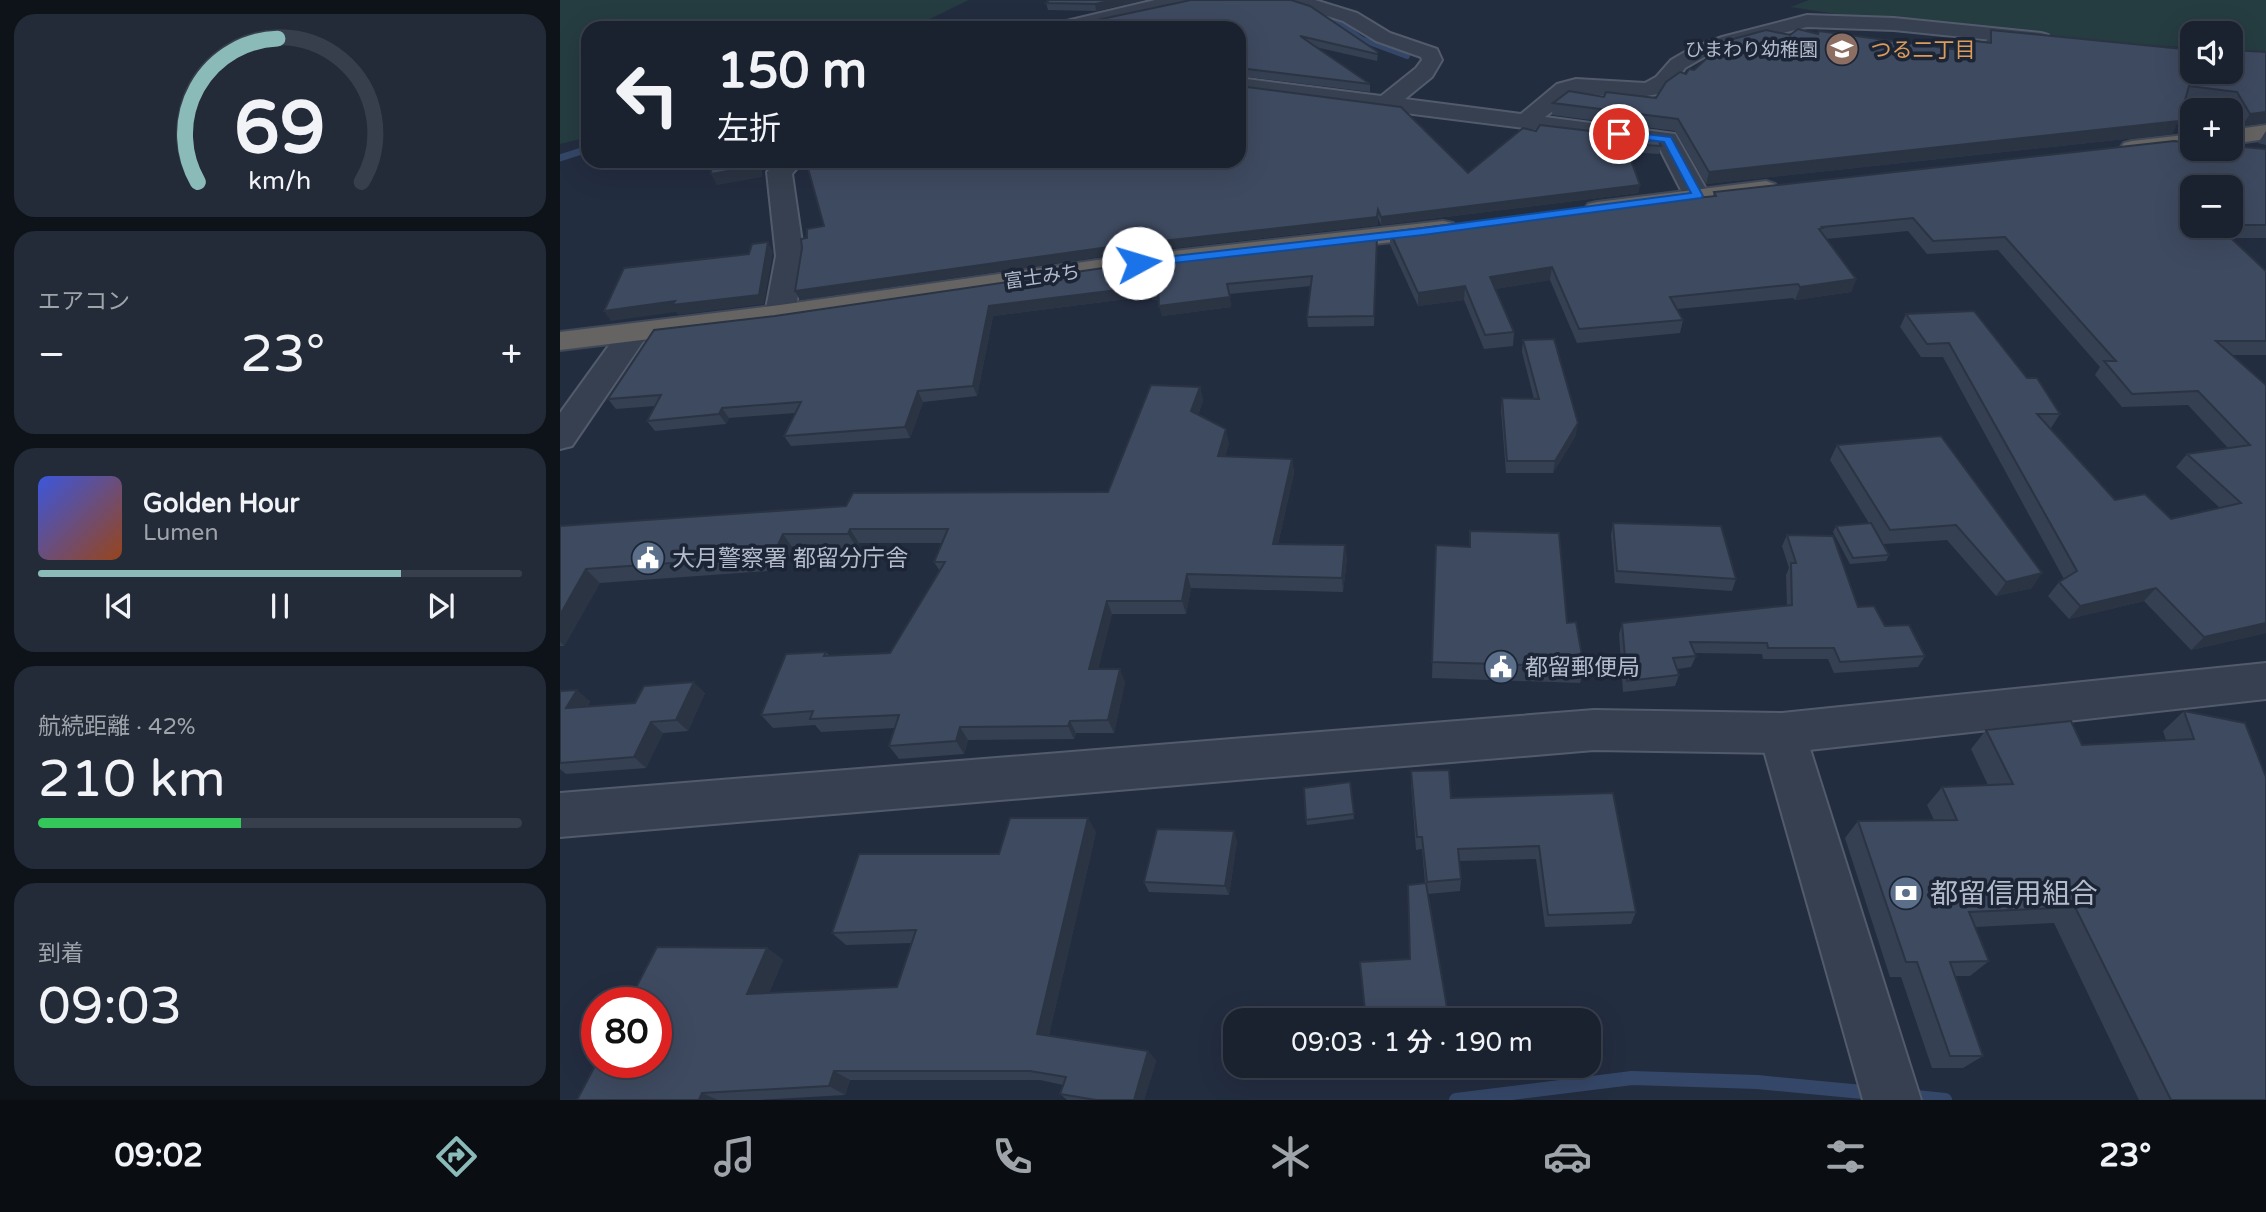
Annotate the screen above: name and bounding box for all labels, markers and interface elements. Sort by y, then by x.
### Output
map controls [2180,21,2243,238]
button: sound [2180,21,2243,84]
school or university icon: ひまわり幼稚園 [1823,30,1861,68]
district label: つる二丁目 [1871,38,1976,63]
place label: ひまわり幼稚園 [1685,39,1818,61]
text: 150 m [717,42,867,101]
icon: left [602,49,693,140]
text: 69 [234,85,326,173]
button: + [2180,98,2243,161]
pin [1589,104,1649,164]
text: 左折 [717,110,781,148]
icon: arrive [1600,115,1638,153]
text: km/h [249,165,311,195]
button: − [2180,175,2243,238]
position arrow [1101,226,1175,300]
street label: 富士みち [1003,261,1081,293]
text: エアコン [38,288,130,316]
text: 23° [240,323,325,386]
text: − [38,332,65,378]
text: + [501,332,522,378]
text: Golden Hour [143,488,300,519]
text: Lumen [143,519,218,547]
public building icon: 大月警察署 都留分庁舎 [629,539,667,577]
place label: 大月警察署 都留分庁舎 [672,545,908,573]
icon: previous [100,587,138,625]
icon: pause [261,587,299,625]
icon: next [422,587,460,625]
public building icon: 都留郵便局 [1482,648,1520,686]
place label: 都留郵便局 [1525,654,1640,682]
text: 航続距離 · 42% [38,713,196,741]
text: 210 km [38,748,226,811]
bank icon: 都留信用組合 [1887,874,1925,912]
place label: 都留信用組合 [1930,877,2098,911]
text: 到着 [38,940,84,968]
text: 09:03 [38,975,182,1038]
speed limit sign: 80 [581,987,672,1078]
text: 09:03 · 1 分 · 190 m [1291,1027,1533,1058]
icon: directions [432,1132,481,1181]
icon: music [710,1132,759,1181]
icon: phone [988,1132,1037,1181]
icon: climate [1266,1132,1315,1181]
icon: car [1543,1132,1592,1181]
icon: filters [1821,1132,1870,1181]
text: 09:02 [114,1137,203,1175]
text: 23° [2099,1137,2151,1175]

